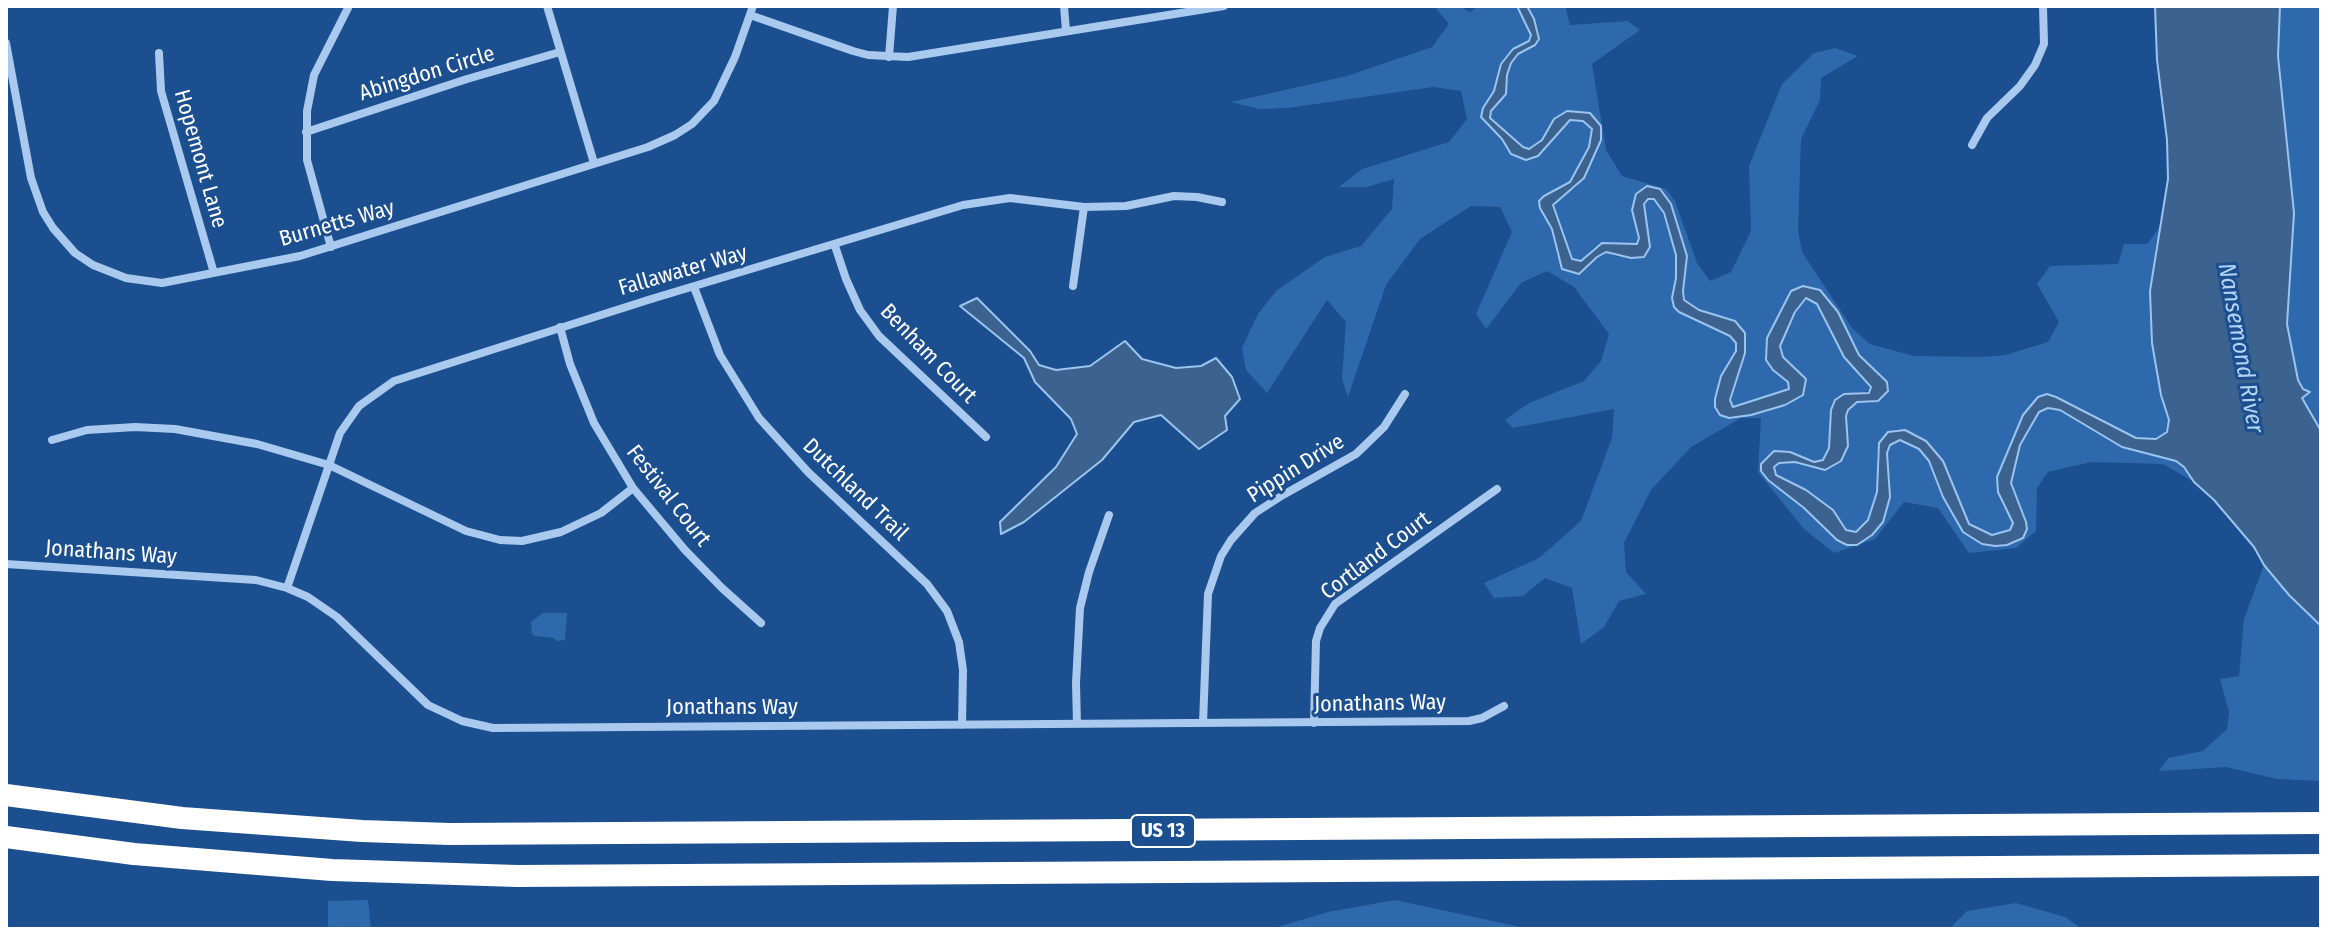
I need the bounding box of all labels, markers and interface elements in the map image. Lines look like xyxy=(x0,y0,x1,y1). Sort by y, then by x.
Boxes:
street label: Abingdon Circle xyxy=(356,41,498,107)
street label: Hopemont Lane xyxy=(168,87,232,231)
street label: Burnetts Way xyxy=(276,195,398,253)
street label: Fallawater Way xyxy=(616,240,750,302)
water label: Nansemond River xyxy=(2211,261,2269,435)
street label: Benham Court xyxy=(874,299,982,409)
street label: Pippin Drive xyxy=(1243,429,1349,509)
street label: Dutchland Trail xyxy=(797,433,913,547)
street label: Festival Court xyxy=(620,440,716,552)
street label: Cortland Court xyxy=(1316,506,1436,606)
street label: Jonathans Way xyxy=(44,535,178,571)
street label: Jonathans Way xyxy=(1314,690,1446,718)
street label: Jonathans Way xyxy=(666,695,798,721)
road number: US 13 xyxy=(1131,815,1195,847)

